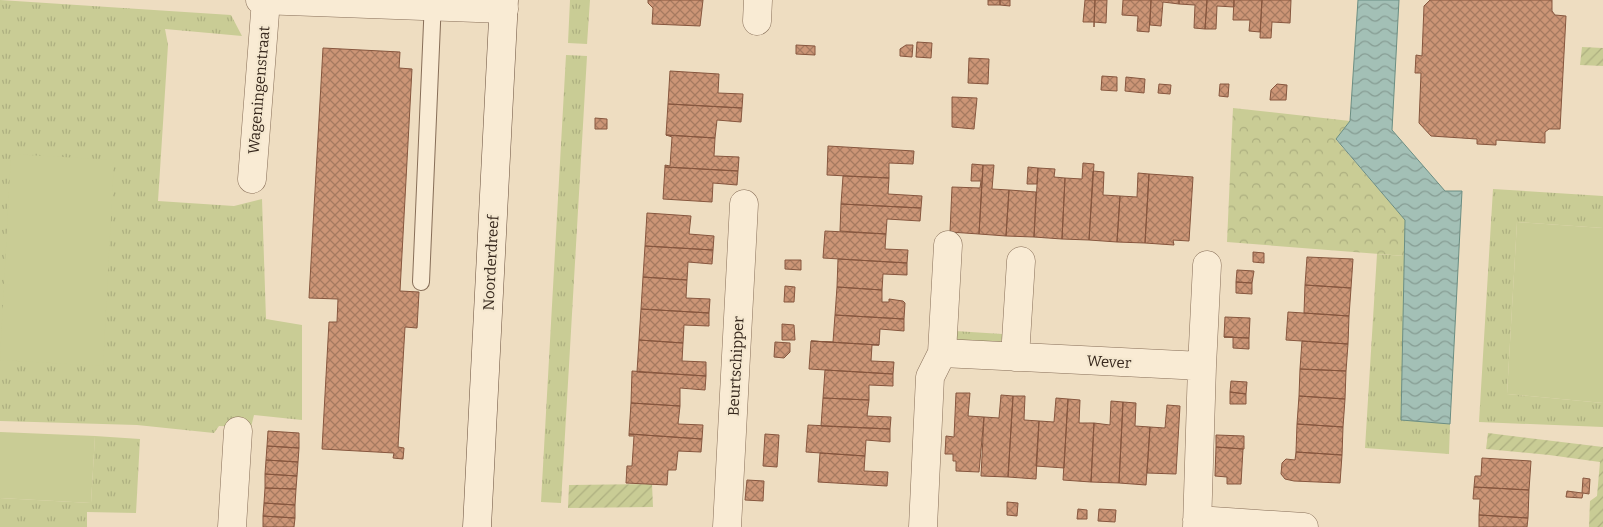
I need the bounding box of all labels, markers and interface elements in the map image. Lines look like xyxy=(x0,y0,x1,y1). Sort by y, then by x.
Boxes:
street label: Wageningenstraat xyxy=(244,25,274,155)
street label: Noorderdreef xyxy=(480,213,503,311)
street label: Beurtschipper xyxy=(724,315,748,416)
street label: Wever xyxy=(1086,352,1132,372)

